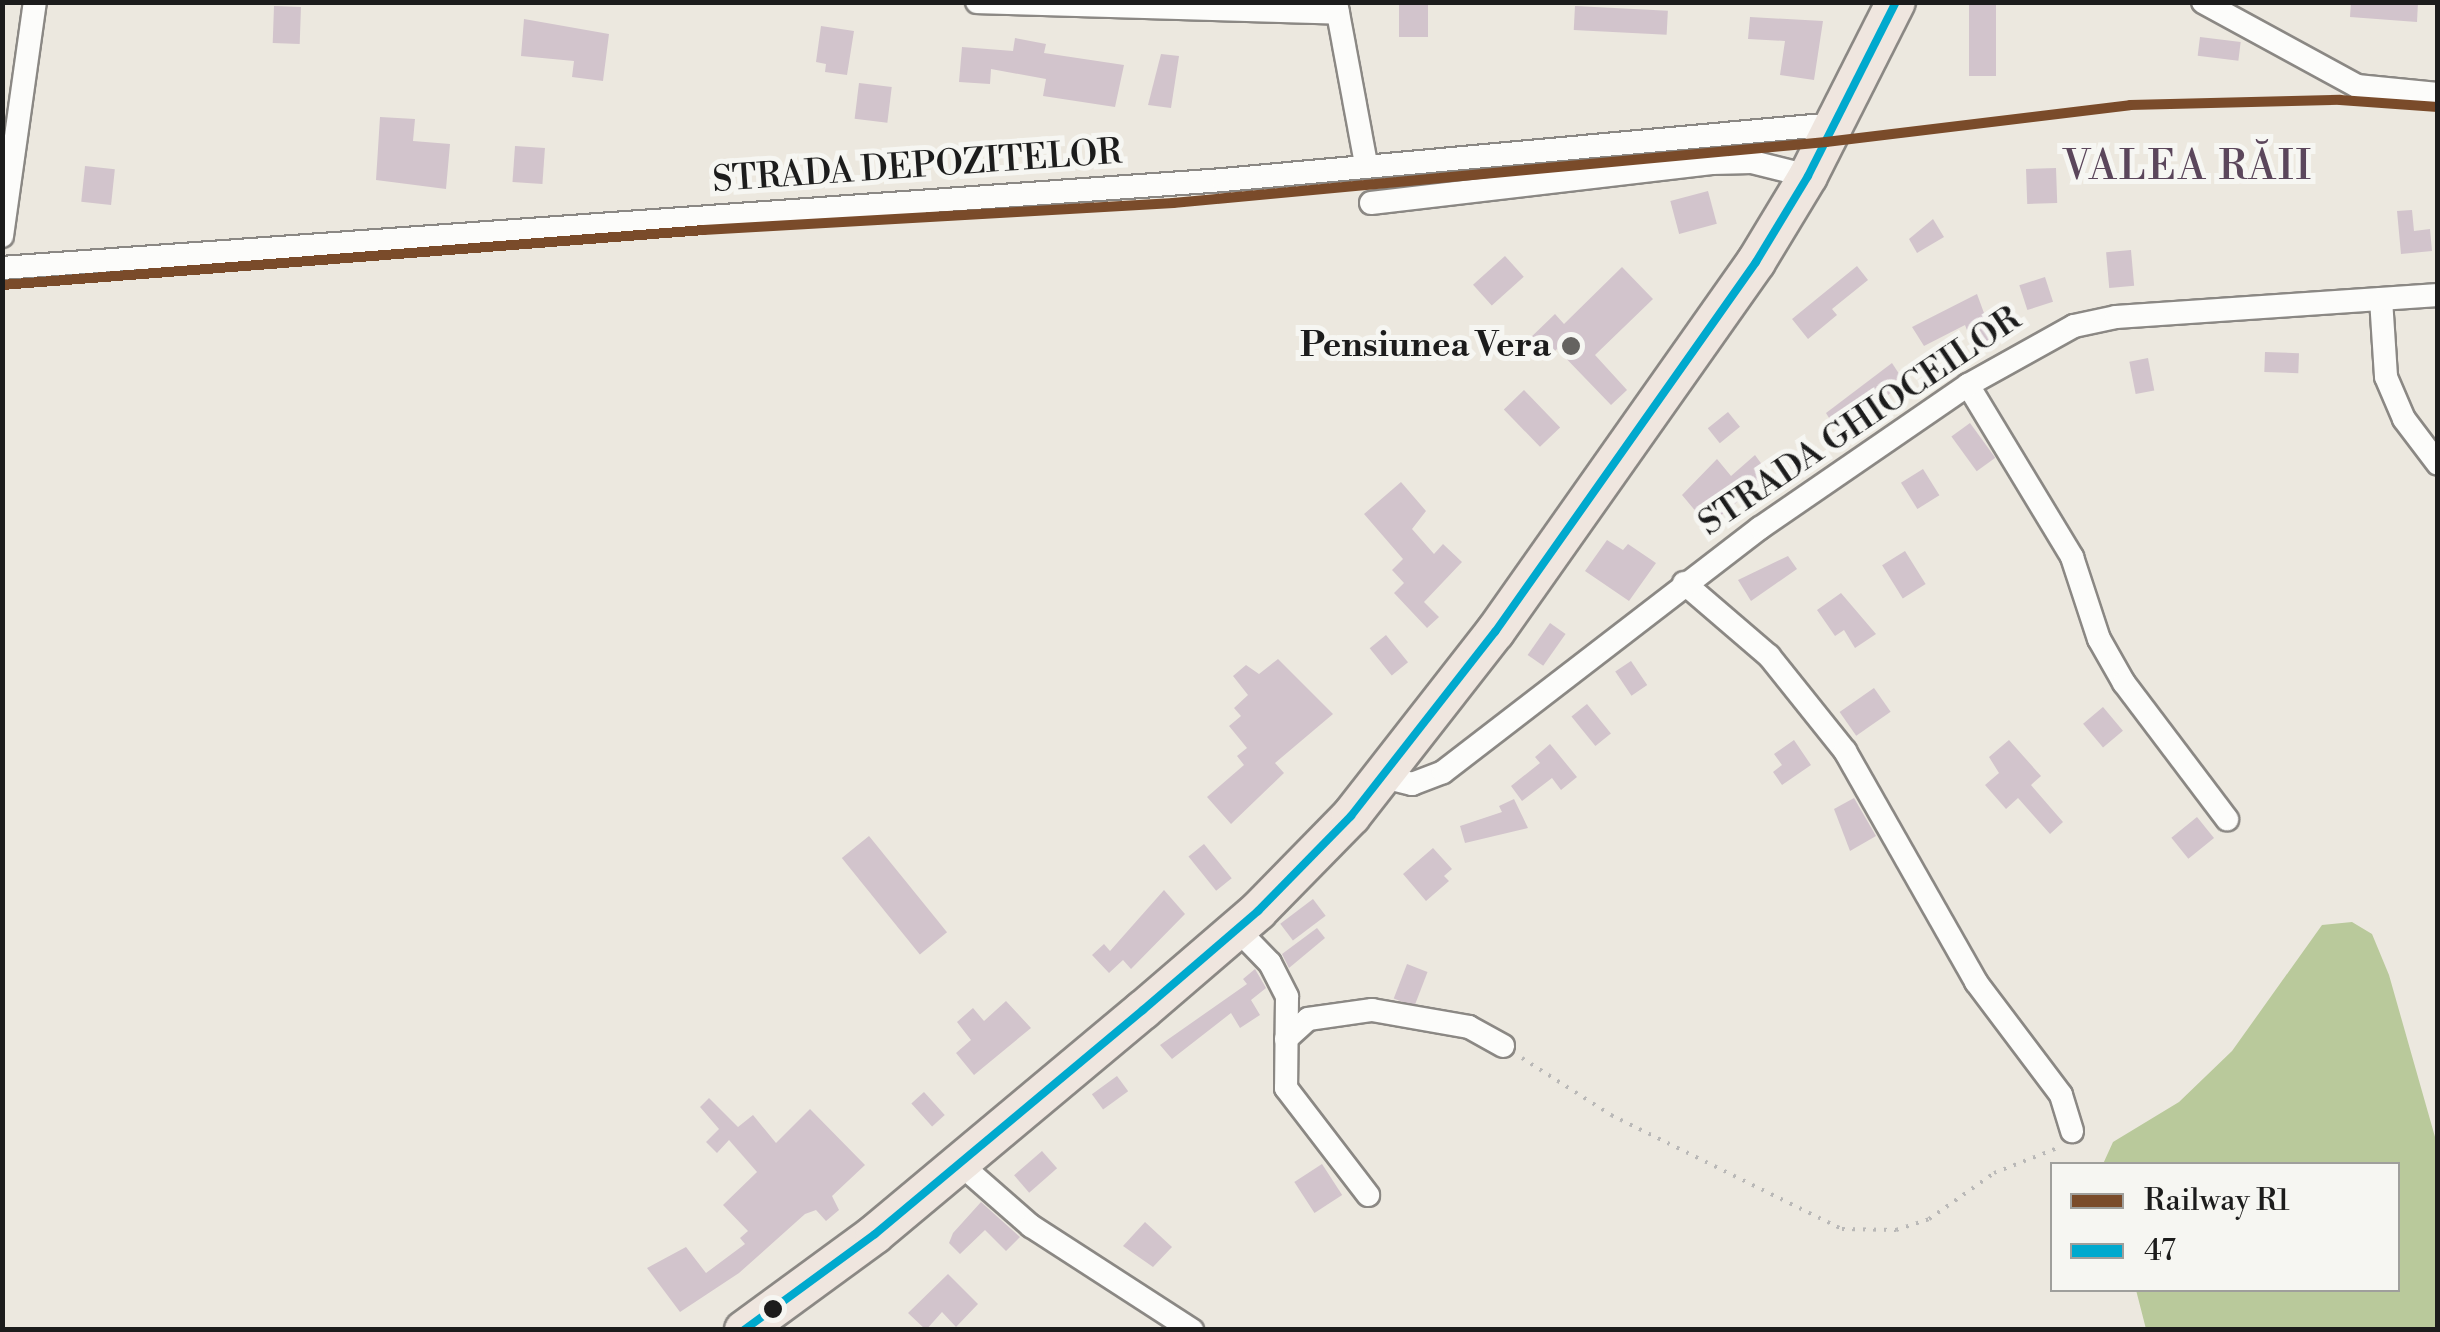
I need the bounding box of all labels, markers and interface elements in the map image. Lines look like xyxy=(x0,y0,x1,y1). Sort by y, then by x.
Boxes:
street label: STRADA DEPOZITELOR xyxy=(711,132,1123,202)
district label: VALEA RĂII xyxy=(2062,143,2314,191)
street label: STRADA GHIOCEILOR xyxy=(1691,299,2029,545)
place label: Pensiunea Vera xyxy=(1300,325,1551,367)
marker: Pensiunea Vera xyxy=(1560,335,1582,357)
legend xyxy=(2050,1162,2400,1292)
text: Railway R1 xyxy=(2144,1182,2290,1220)
text: 47 xyxy=(2144,1232,2176,1270)
unlabelled marker xyxy=(763,1299,783,1319)

